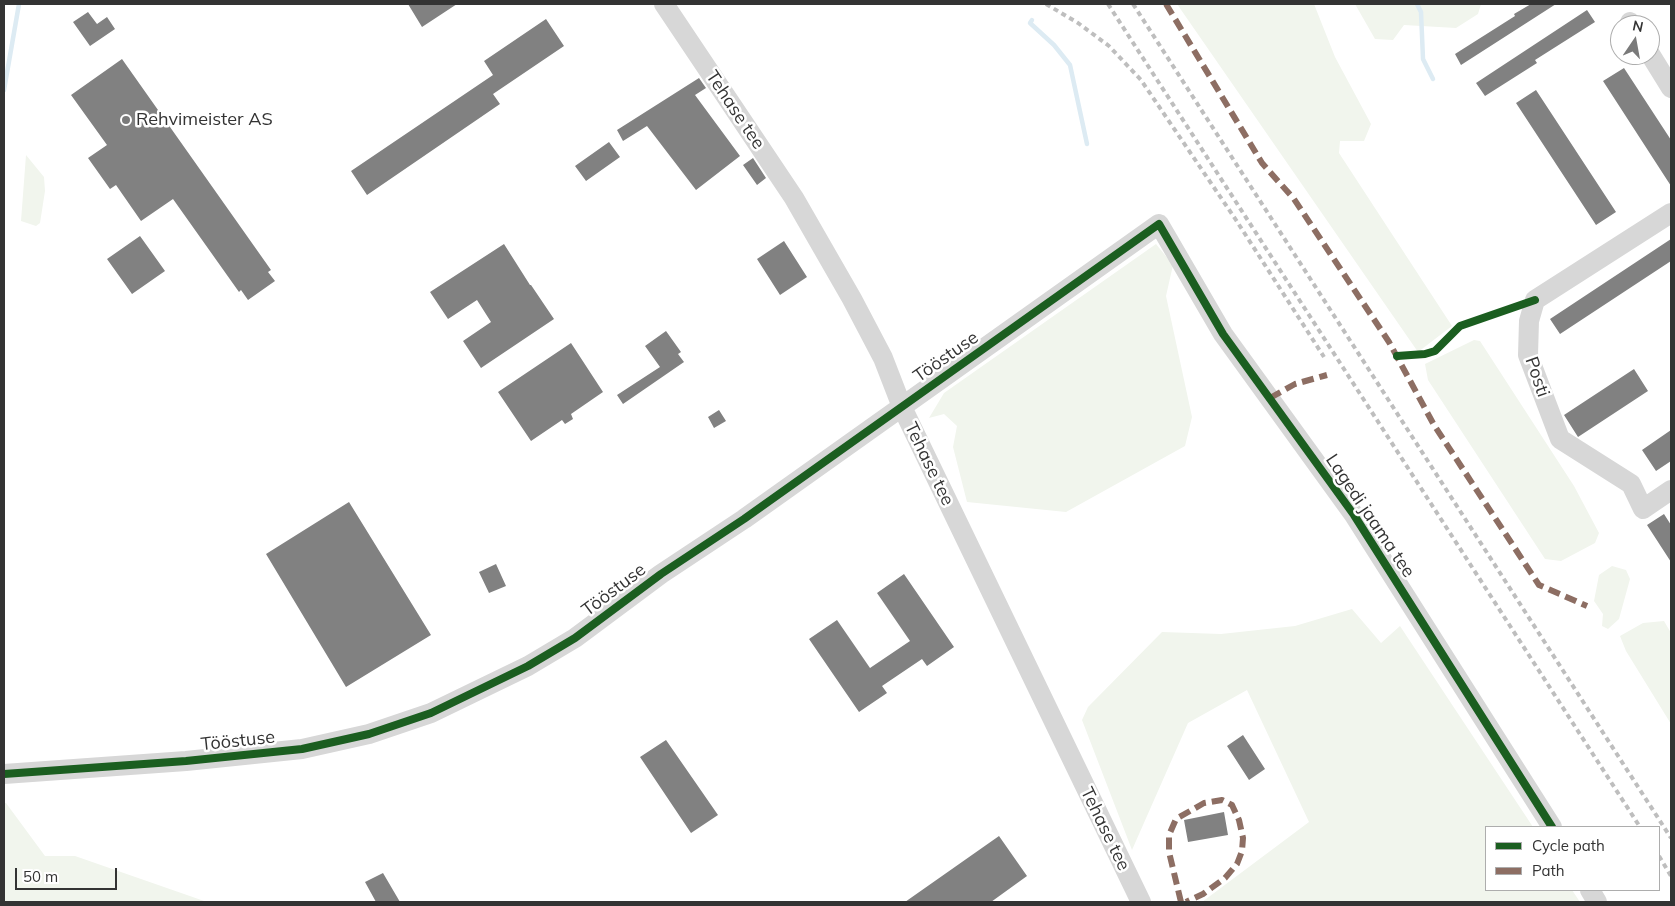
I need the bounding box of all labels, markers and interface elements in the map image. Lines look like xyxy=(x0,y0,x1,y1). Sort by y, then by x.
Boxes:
north arrow xyxy=(1610,15,1660,65)
text: N xyxy=(1631,16,1645,36)
street label: Tehase tee xyxy=(701,67,769,153)
place label: Rehvimeister AS xyxy=(136,109,273,131)
marker: Rehvimeister AS xyxy=(120,114,132,126)
street label: Tööstuse xyxy=(909,327,983,387)
street label: Posti xyxy=(1520,354,1554,400)
street label: Tehase tee xyxy=(900,419,958,509)
street label: Lagedi jaama tee xyxy=(1321,450,1419,582)
street label: Tööstuse xyxy=(578,559,650,621)
street label: Tööstuse xyxy=(200,726,276,756)
street label: Tehase tee xyxy=(1076,784,1134,874)
legend xyxy=(1485,826,1660,891)
text: Cycle path xyxy=(1532,836,1605,855)
scale bar xyxy=(18,858,120,890)
text: Path xyxy=(1532,861,1564,880)
text: 50 m xyxy=(23,867,58,886)

